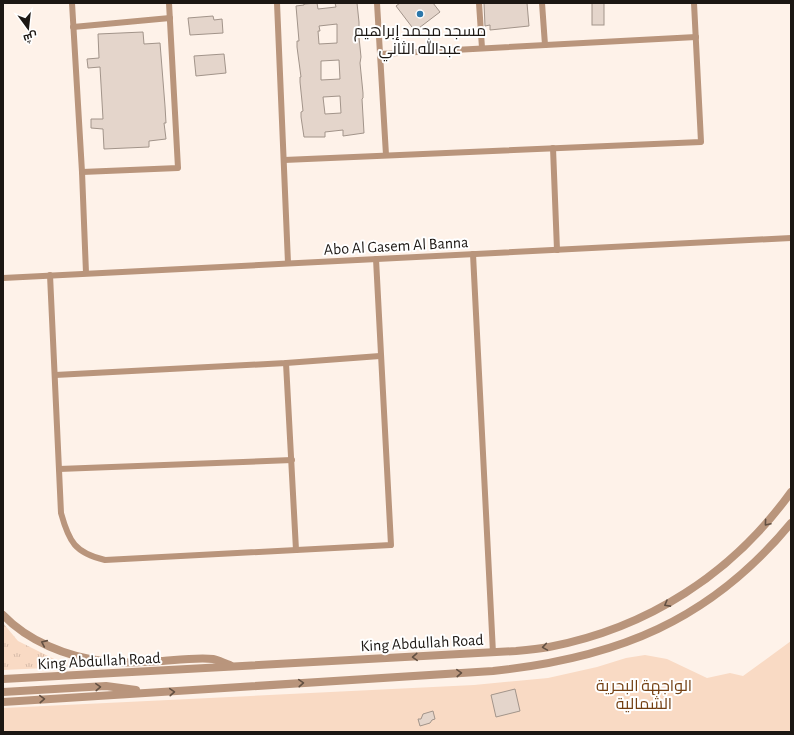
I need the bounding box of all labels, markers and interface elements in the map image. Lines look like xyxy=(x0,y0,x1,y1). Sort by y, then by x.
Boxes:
north arrow xyxy=(8,8,48,48)
marker: مسجد محمد إبراهيم عبدالله الثاني xyxy=(415,9,425,19)
place label: مسجد محمد إبراهيم عبدالله الثاني xyxy=(354,23,486,62)
text: ش xyxy=(22,29,39,44)
street label: Abo Al Gasem Al Banna xyxy=(323,234,469,258)
one-way arrow xyxy=(764,518,771,526)
one-way arrow xyxy=(663,600,671,607)
street label: King Abdullah Road xyxy=(360,632,484,654)
one-way arrow xyxy=(40,640,48,648)
one-way arrow xyxy=(542,642,548,651)
street label: King Abdullah Road xyxy=(37,650,161,672)
one-way arrow xyxy=(412,652,418,661)
one-way arrow xyxy=(456,669,462,677)
park label: الواجهة البحرية الشمالية xyxy=(596,678,692,713)
one-way arrow xyxy=(298,679,304,688)
one-way arrow xyxy=(95,682,101,691)
one-way arrow xyxy=(169,687,175,696)
one-way arrow xyxy=(39,695,45,704)

